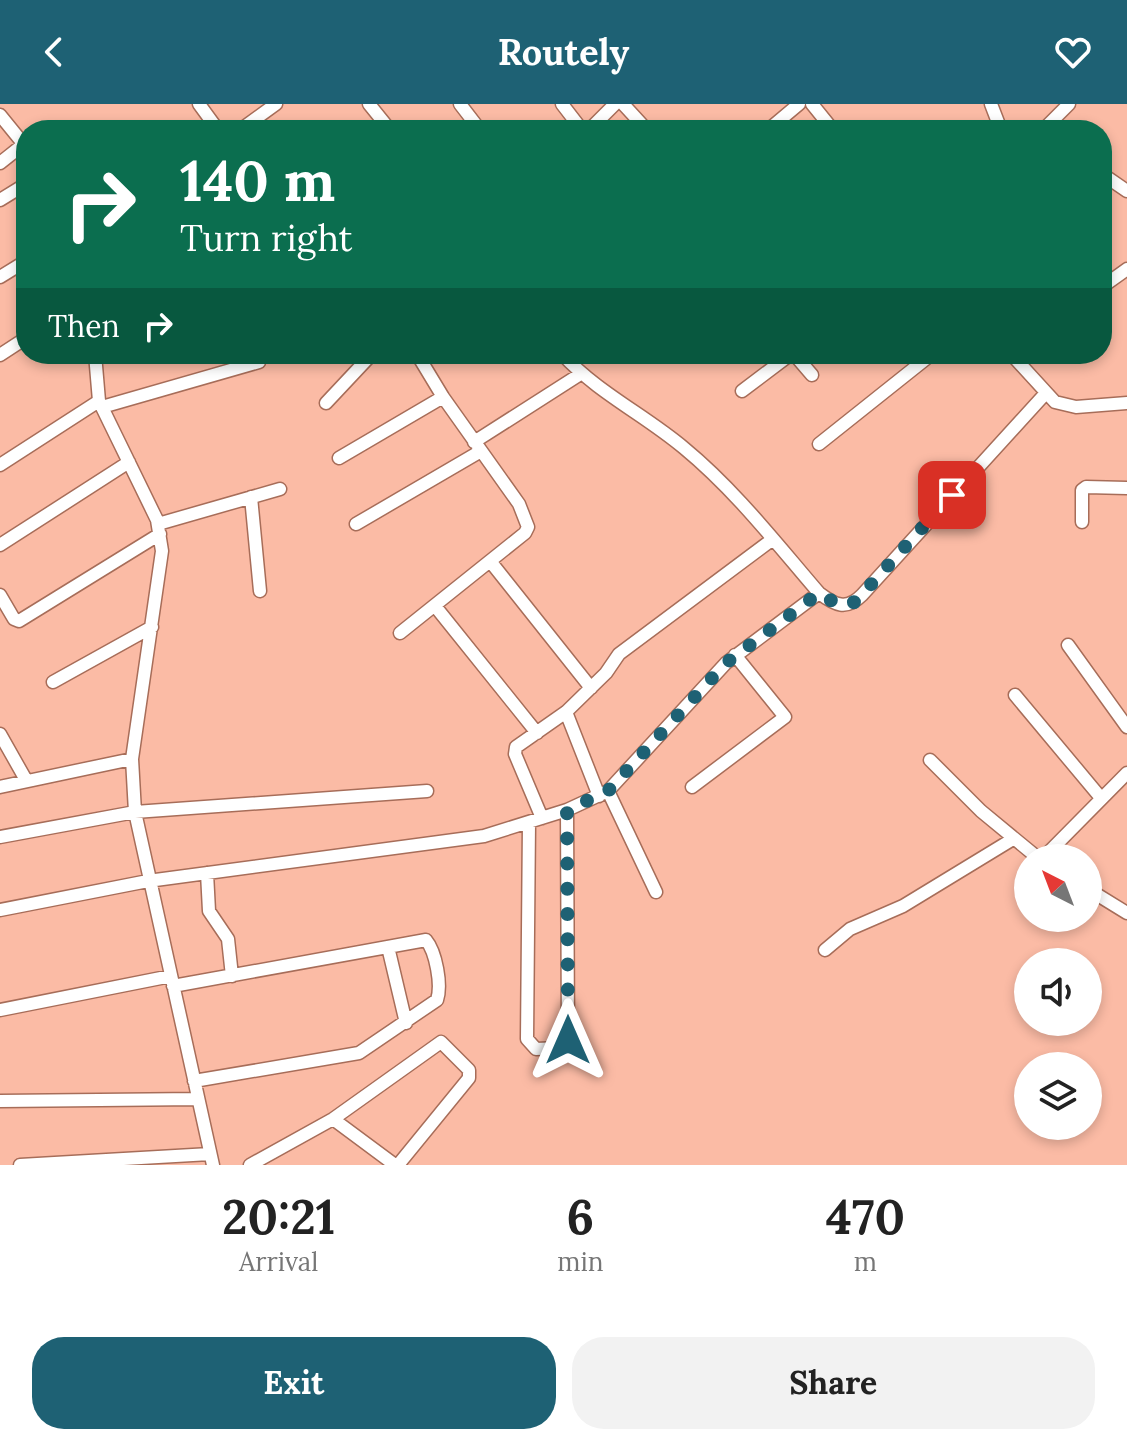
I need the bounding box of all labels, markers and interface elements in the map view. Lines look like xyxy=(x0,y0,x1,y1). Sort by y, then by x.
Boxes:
text: Routely xyxy=(498,29,629,75)
icon: back xyxy=(32,30,76,74)
icon: heart xyxy=(1051,30,1095,74)
text: 140 m xyxy=(180,145,335,216)
icon: right xyxy=(48,152,152,256)
text: Turn right xyxy=(180,215,353,261)
icon: right xyxy=(136,304,180,348)
text: Then xyxy=(48,307,120,345)
pin xyxy=(918,461,986,529)
icon: arrive xyxy=(930,473,974,517)
north arrow xyxy=(1014,844,1102,932)
map controls xyxy=(1014,844,1102,1140)
button: sound xyxy=(1014,948,1102,1036)
position arrow xyxy=(526,998,610,1082)
button: layers xyxy=(1014,1052,1102,1140)
text: 20:21 xyxy=(222,1186,335,1247)
text: 6 xyxy=(567,1186,594,1247)
text: 470 xyxy=(826,1186,905,1247)
text: Arrival xyxy=(239,1245,318,1278)
text: min xyxy=(557,1245,604,1278)
text: m xyxy=(854,1245,877,1278)
button: Exit xyxy=(32,1337,556,1429)
button: Share xyxy=(572,1337,1095,1429)

